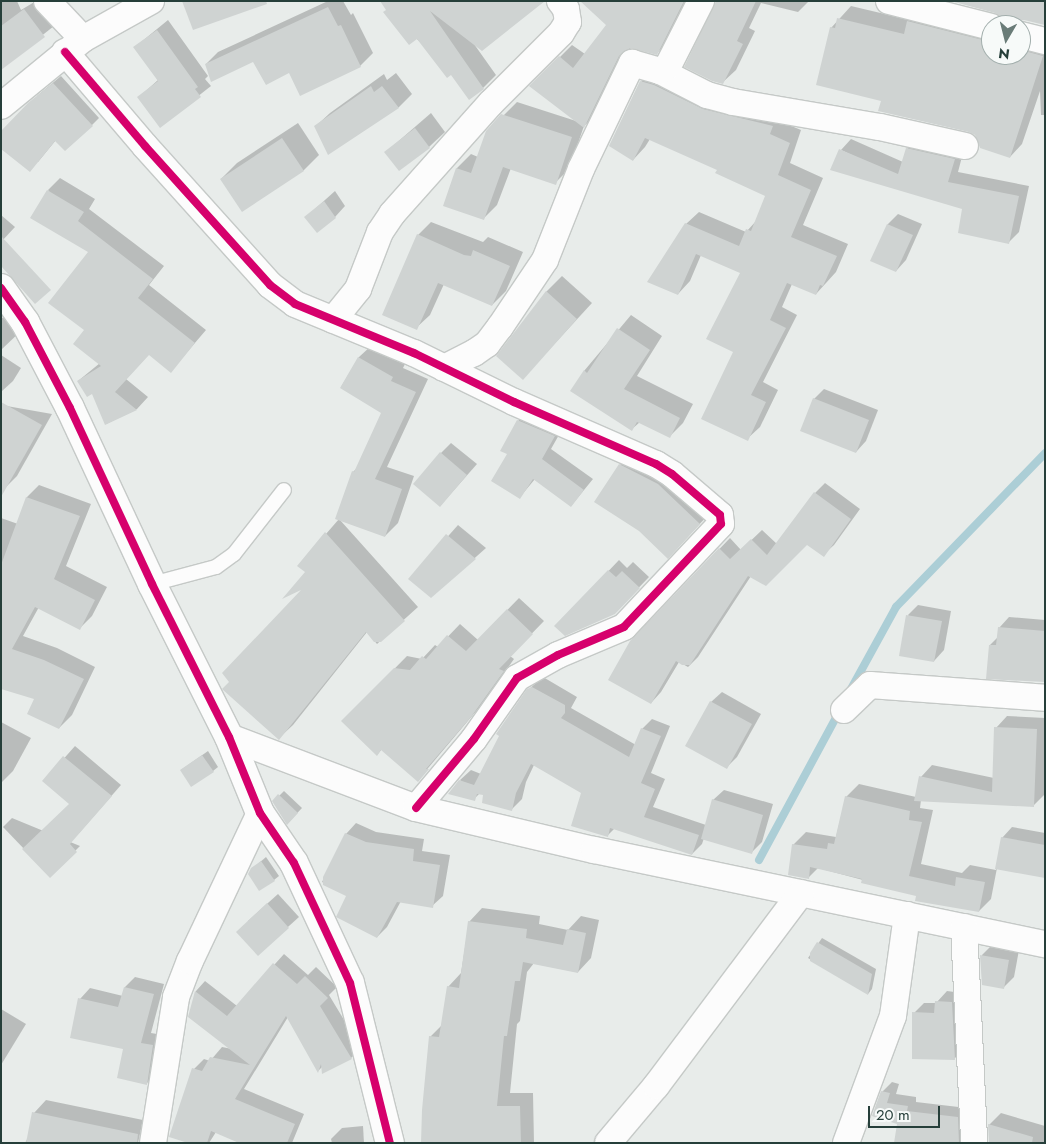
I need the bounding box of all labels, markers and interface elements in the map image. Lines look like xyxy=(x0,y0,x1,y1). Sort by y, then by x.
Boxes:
north arrow xyxy=(981,15,1031,65)
text: N xyxy=(997,43,1011,65)
scale bar xyxy=(871,1096,944,1128)
text: 20 m xyxy=(876,1104,910,1126)

